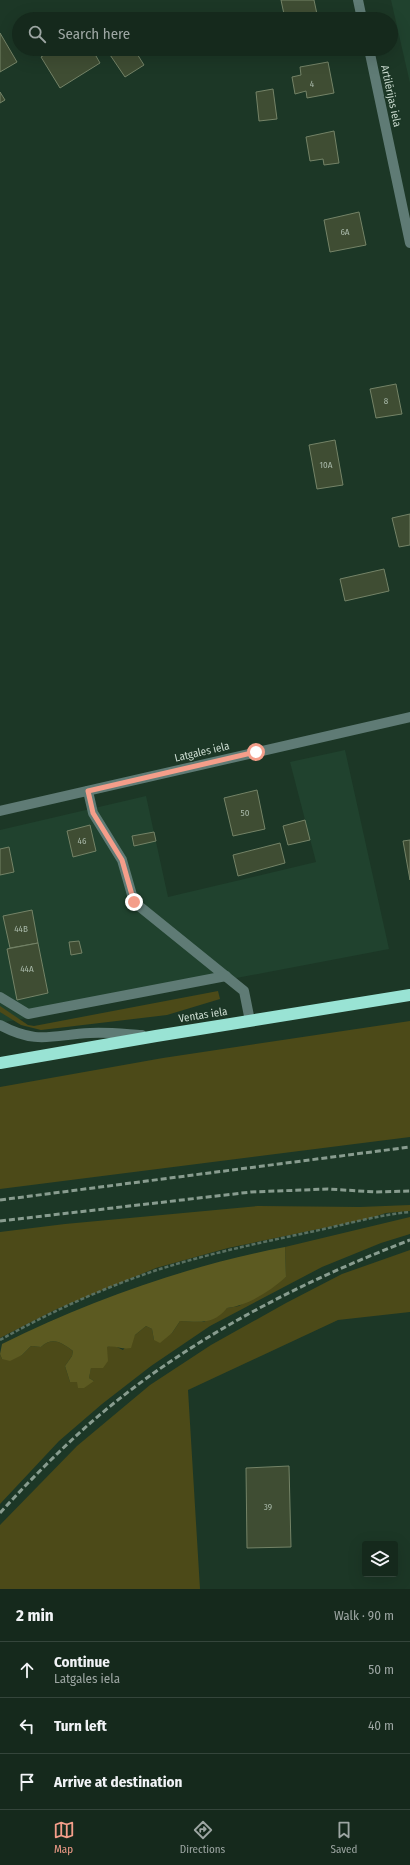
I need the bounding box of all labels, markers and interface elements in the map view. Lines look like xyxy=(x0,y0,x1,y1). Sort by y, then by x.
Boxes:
search box xyxy=(12,12,398,56)
icon: search xyxy=(26,23,48,45)
text: Search here xyxy=(58,25,130,43)
street label: Artilērijas iela xyxy=(378,64,404,128)
house number: 4 xyxy=(310,79,315,89)
house number: 6A xyxy=(340,227,350,237)
house number: 8 xyxy=(384,396,389,406)
house number: 10A xyxy=(320,460,333,470)
street label: Latgales iela xyxy=(173,739,231,765)
route start xyxy=(247,743,265,761)
house number: 50 xyxy=(241,808,250,818)
house number: 46 xyxy=(78,836,87,846)
route end xyxy=(125,893,143,911)
house number: 44B xyxy=(14,924,28,934)
house number: 44A xyxy=(20,964,34,974)
street label: Ventas iela xyxy=(178,1005,228,1025)
house number: 39 xyxy=(264,1502,272,1512)
map controls xyxy=(362,1541,398,1577)
button: layers xyxy=(362,1541,398,1577)
text: 2 min xyxy=(16,1605,54,1626)
text: Walk · 90 m xyxy=(334,1608,394,1623)
text: Continue xyxy=(54,1653,110,1671)
icon: ahead xyxy=(16,1659,38,1681)
text: 50 m xyxy=(368,1662,394,1677)
text: Latgales iela xyxy=(54,1671,120,1686)
icon: left xyxy=(16,1715,38,1737)
text: Turn left xyxy=(54,1717,107,1735)
text: 40 m xyxy=(368,1718,394,1733)
icon: arrive xyxy=(16,1771,38,1793)
text: Arrive at destination xyxy=(54,1773,182,1791)
tab: Map xyxy=(53,1819,75,1856)
tab: Directions xyxy=(180,1819,225,1856)
tab: Saved xyxy=(331,1819,357,1856)

